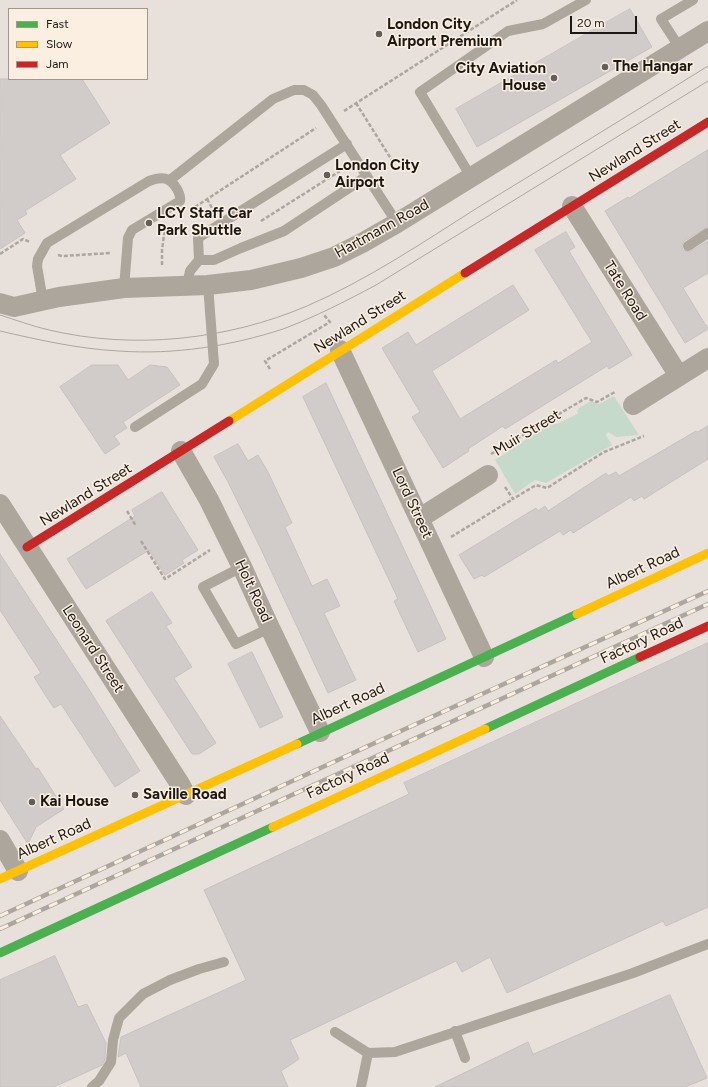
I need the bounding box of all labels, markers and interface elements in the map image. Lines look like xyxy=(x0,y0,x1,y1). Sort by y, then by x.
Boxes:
legend xyxy=(8,8,148,80)
scale bar xyxy=(572,8,639,34)
place label: London City Airport Premium xyxy=(387,16,502,51)
text: 20 m xyxy=(577,16,605,30)
text: Fast xyxy=(46,17,69,31)
marker: London City Airport Premium xyxy=(374,29,384,39)
text: Slow xyxy=(46,37,72,51)
text: Jam xyxy=(46,57,69,71)
place label: The Hangar xyxy=(613,58,693,76)
place label: City Aviation House xyxy=(455,60,546,95)
marker: The Hangar xyxy=(600,62,610,72)
marker: City Aviation House xyxy=(549,73,559,83)
street label: Newland Street xyxy=(586,116,684,186)
place label: London City Airport xyxy=(335,157,419,192)
marker: London City Airport xyxy=(322,170,332,180)
street label: Hartmann Road xyxy=(332,196,432,262)
place label: LCY Staff Car Park Shuttle xyxy=(157,205,252,240)
marker: LCY Staff Car Park Shuttle xyxy=(144,218,154,228)
street label: Tate Road xyxy=(600,258,650,324)
street label: Newland Street xyxy=(311,287,409,357)
street label: Muir Street xyxy=(490,406,564,460)
street label: Newland Street xyxy=(37,460,135,530)
street label: Lord Street xyxy=(388,465,436,541)
street label: Albert Road xyxy=(603,543,683,593)
street label: Holt Road xyxy=(231,557,275,625)
street label: Leonard Street xyxy=(58,602,128,696)
street label: Factory Road xyxy=(598,614,686,668)
street label: Albert Road xyxy=(308,679,388,729)
street label: Factory Road xyxy=(304,749,392,803)
place label: Saville Road xyxy=(143,786,227,804)
marker: Saville Road xyxy=(130,790,140,800)
place label: Kai House xyxy=(40,793,109,811)
marker: Kai House xyxy=(27,797,37,807)
street label: Albert Road xyxy=(14,815,94,863)

